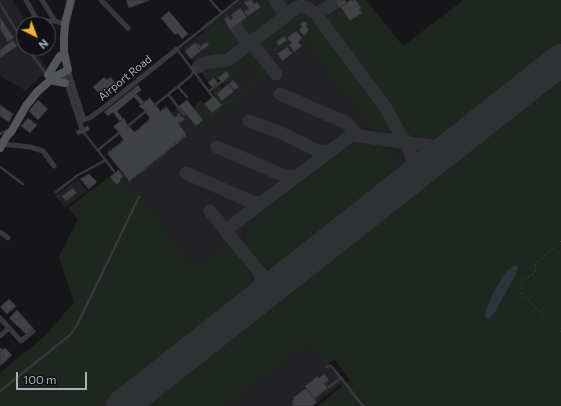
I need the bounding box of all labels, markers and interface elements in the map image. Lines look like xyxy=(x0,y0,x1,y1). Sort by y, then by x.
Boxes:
north arrow xyxy=(16,16,56,56)
text: N xyxy=(36,37,51,52)
street label: Airport Road xyxy=(96,53,154,103)
scale bar xyxy=(18,364,89,390)
text: 100 m xyxy=(23,372,57,386)

